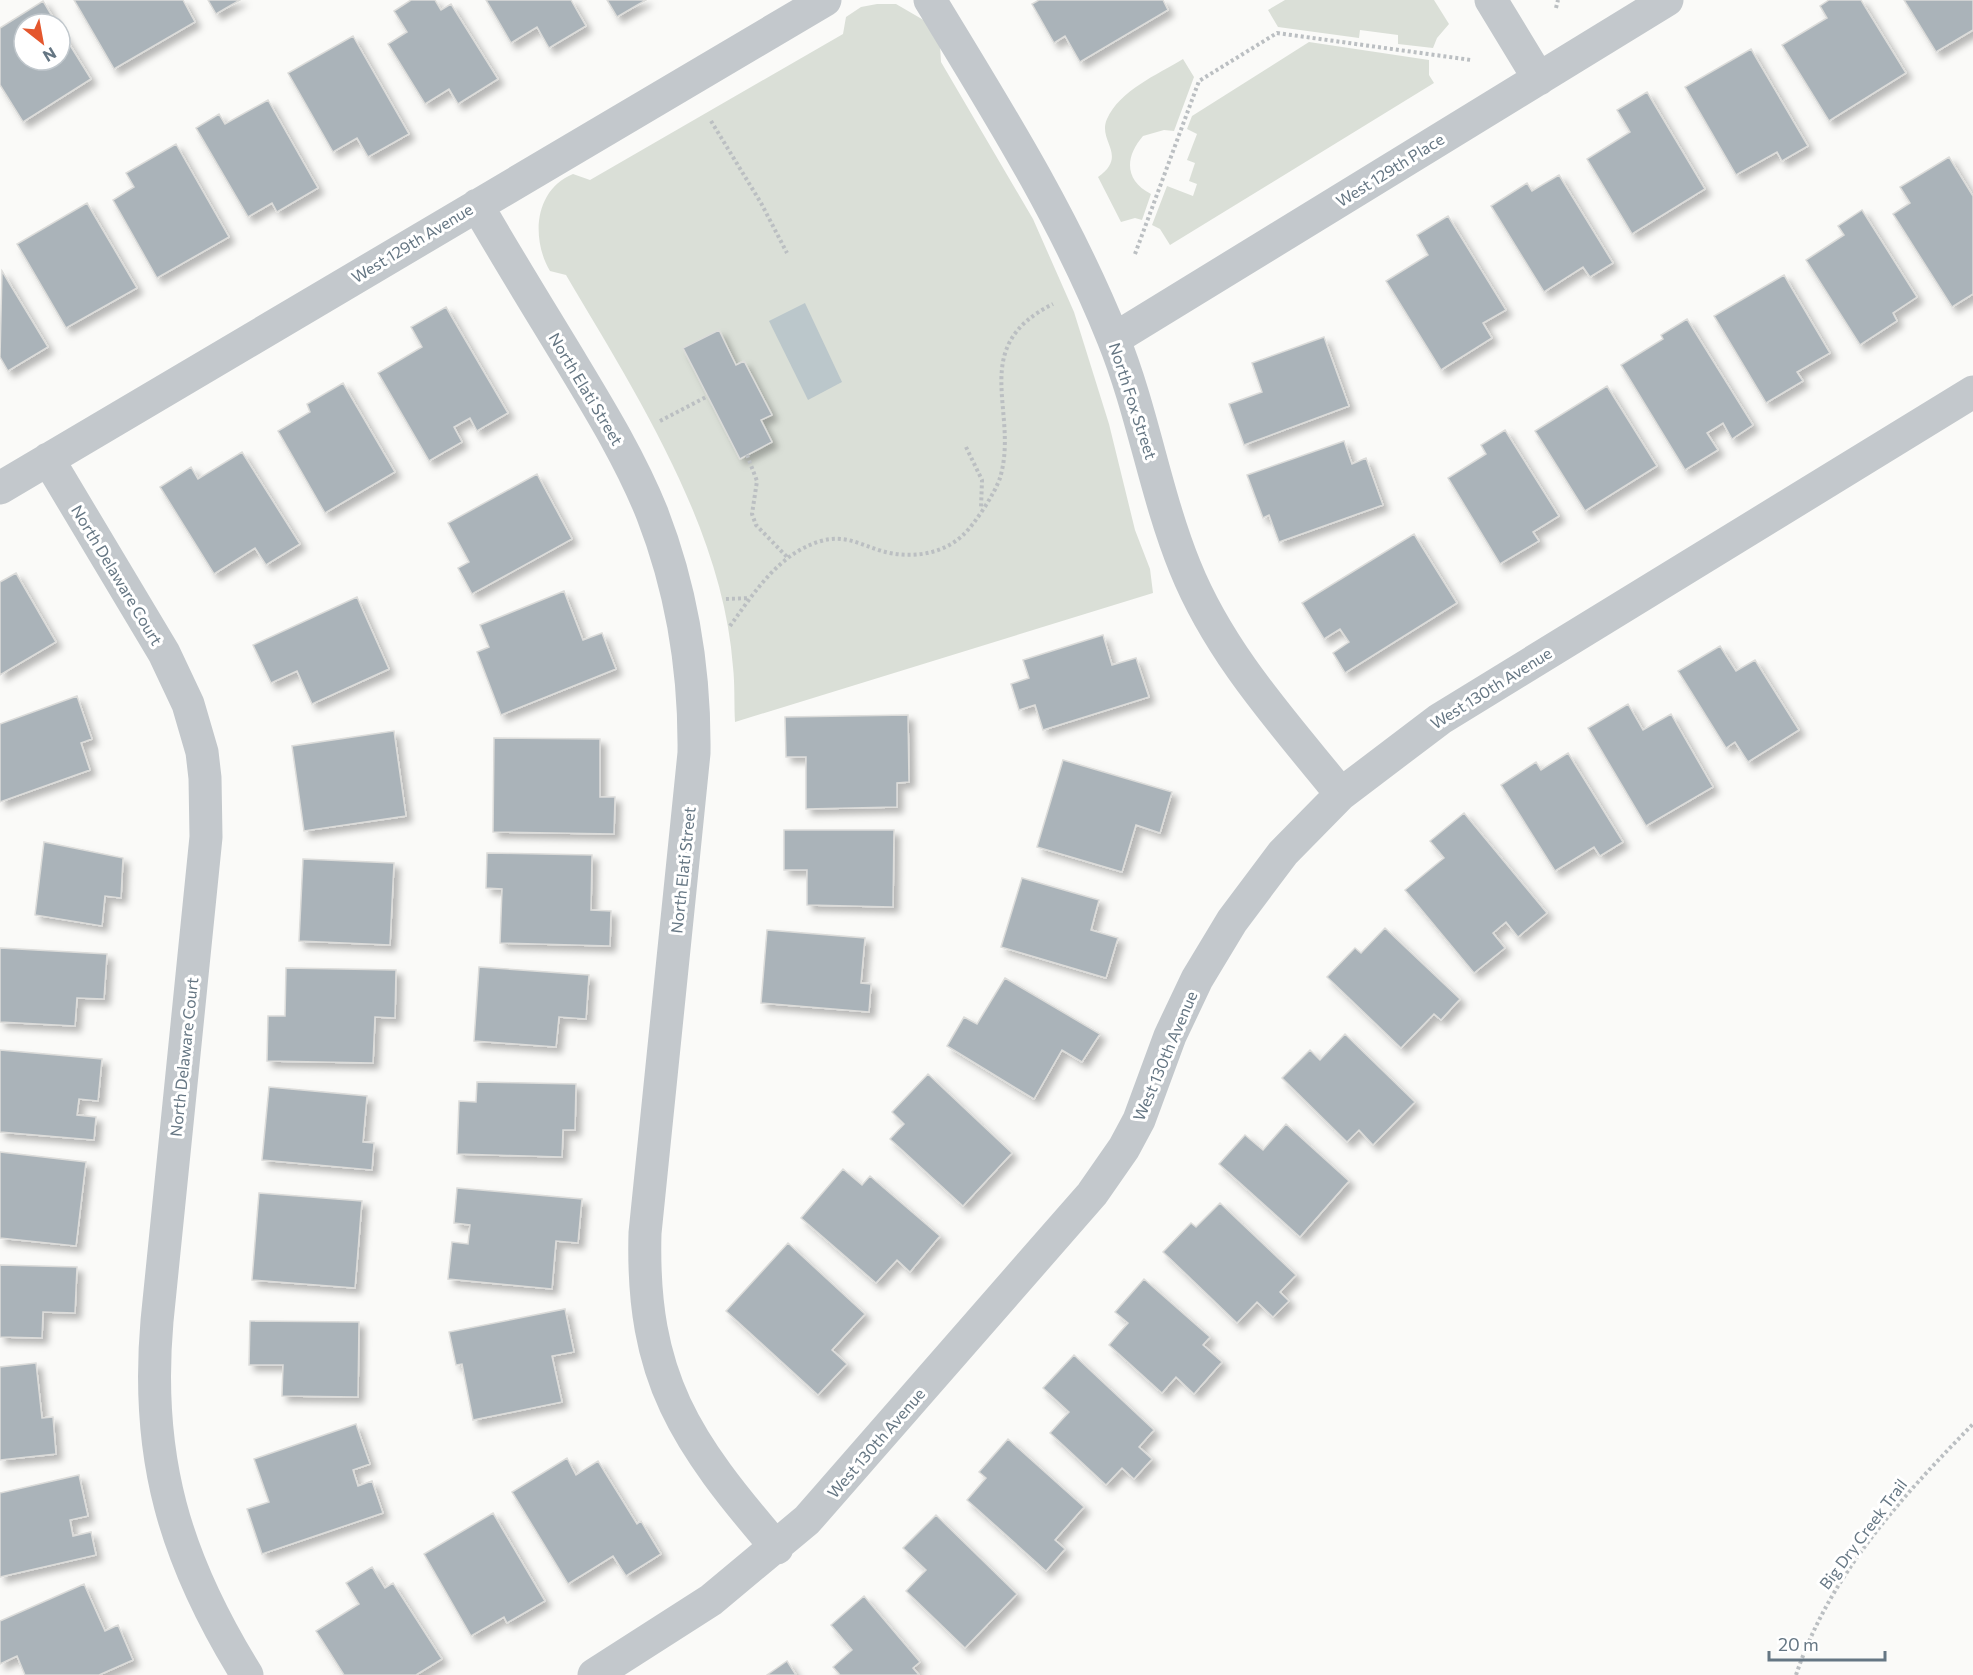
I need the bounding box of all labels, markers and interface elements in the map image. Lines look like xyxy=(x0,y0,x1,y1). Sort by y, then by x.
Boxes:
north arrow xyxy=(12,12,72,72)
text: N xyxy=(40,44,60,67)
street label: West 129th Place xyxy=(1332,129,1447,210)
street label: West 129th Avenue xyxy=(348,199,476,286)
street label: North Elati Street xyxy=(545,329,628,449)
street label: North Fox Street xyxy=(1106,340,1161,462)
street label: North Delaware Court xyxy=(68,501,167,649)
street label: West 130th Avenue xyxy=(1427,643,1555,732)
street label: North Elati Street xyxy=(666,805,699,934)
street label: North Delaware Court xyxy=(166,976,201,1138)
street label: West 130th Avenue xyxy=(1129,988,1200,1124)
street label: West 130th Avenue xyxy=(823,1384,928,1501)
street label: Big Dry Creek Trail xyxy=(1815,1475,1910,1593)
scale bar xyxy=(1769,1624,1884,1662)
text: 20 m xyxy=(1778,1633,1819,1655)

